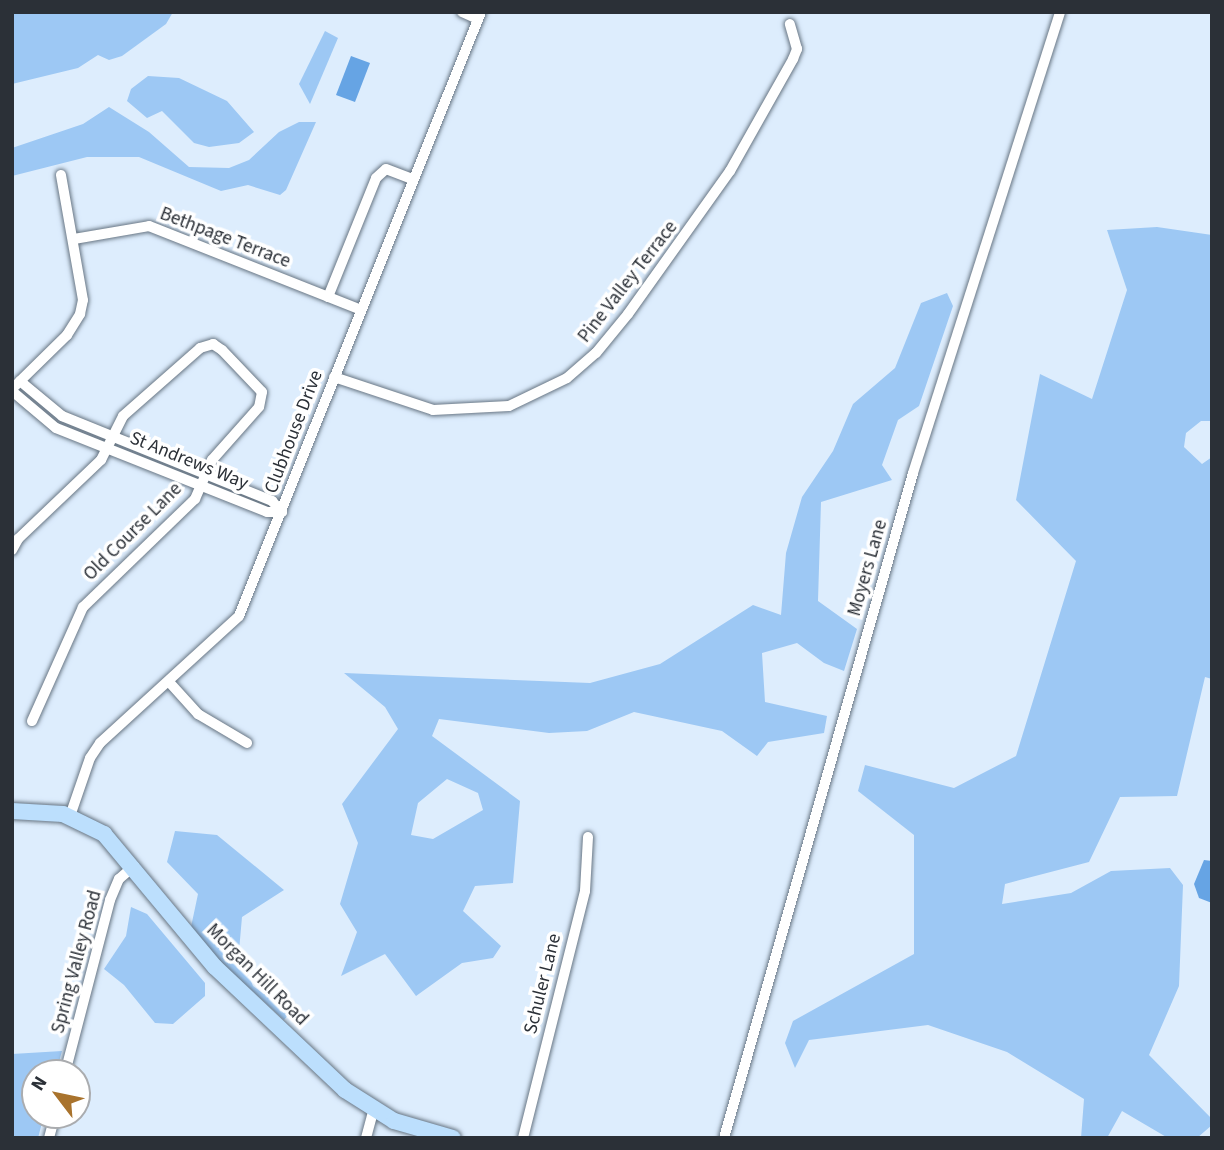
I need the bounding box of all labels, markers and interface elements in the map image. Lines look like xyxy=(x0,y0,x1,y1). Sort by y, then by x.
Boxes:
street label: Bethpage Terrace xyxy=(157,203,293,273)
street label: Pine Valley Terrace xyxy=(573,217,683,347)
street label: Clubhouse Drive xyxy=(260,367,328,497)
street label: St Andrews Way xyxy=(127,427,251,495)
street label: Old Course Lane xyxy=(79,478,187,586)
street label: Moyers Lane xyxy=(843,517,893,619)
street label: Spring Valley Road xyxy=(47,888,107,1036)
street label: Morgan Hill Road xyxy=(201,919,313,1031)
street label: Schuler Lane xyxy=(520,931,566,1037)
north arrow xyxy=(21,1059,91,1129)
text: N xyxy=(25,1071,54,1096)

